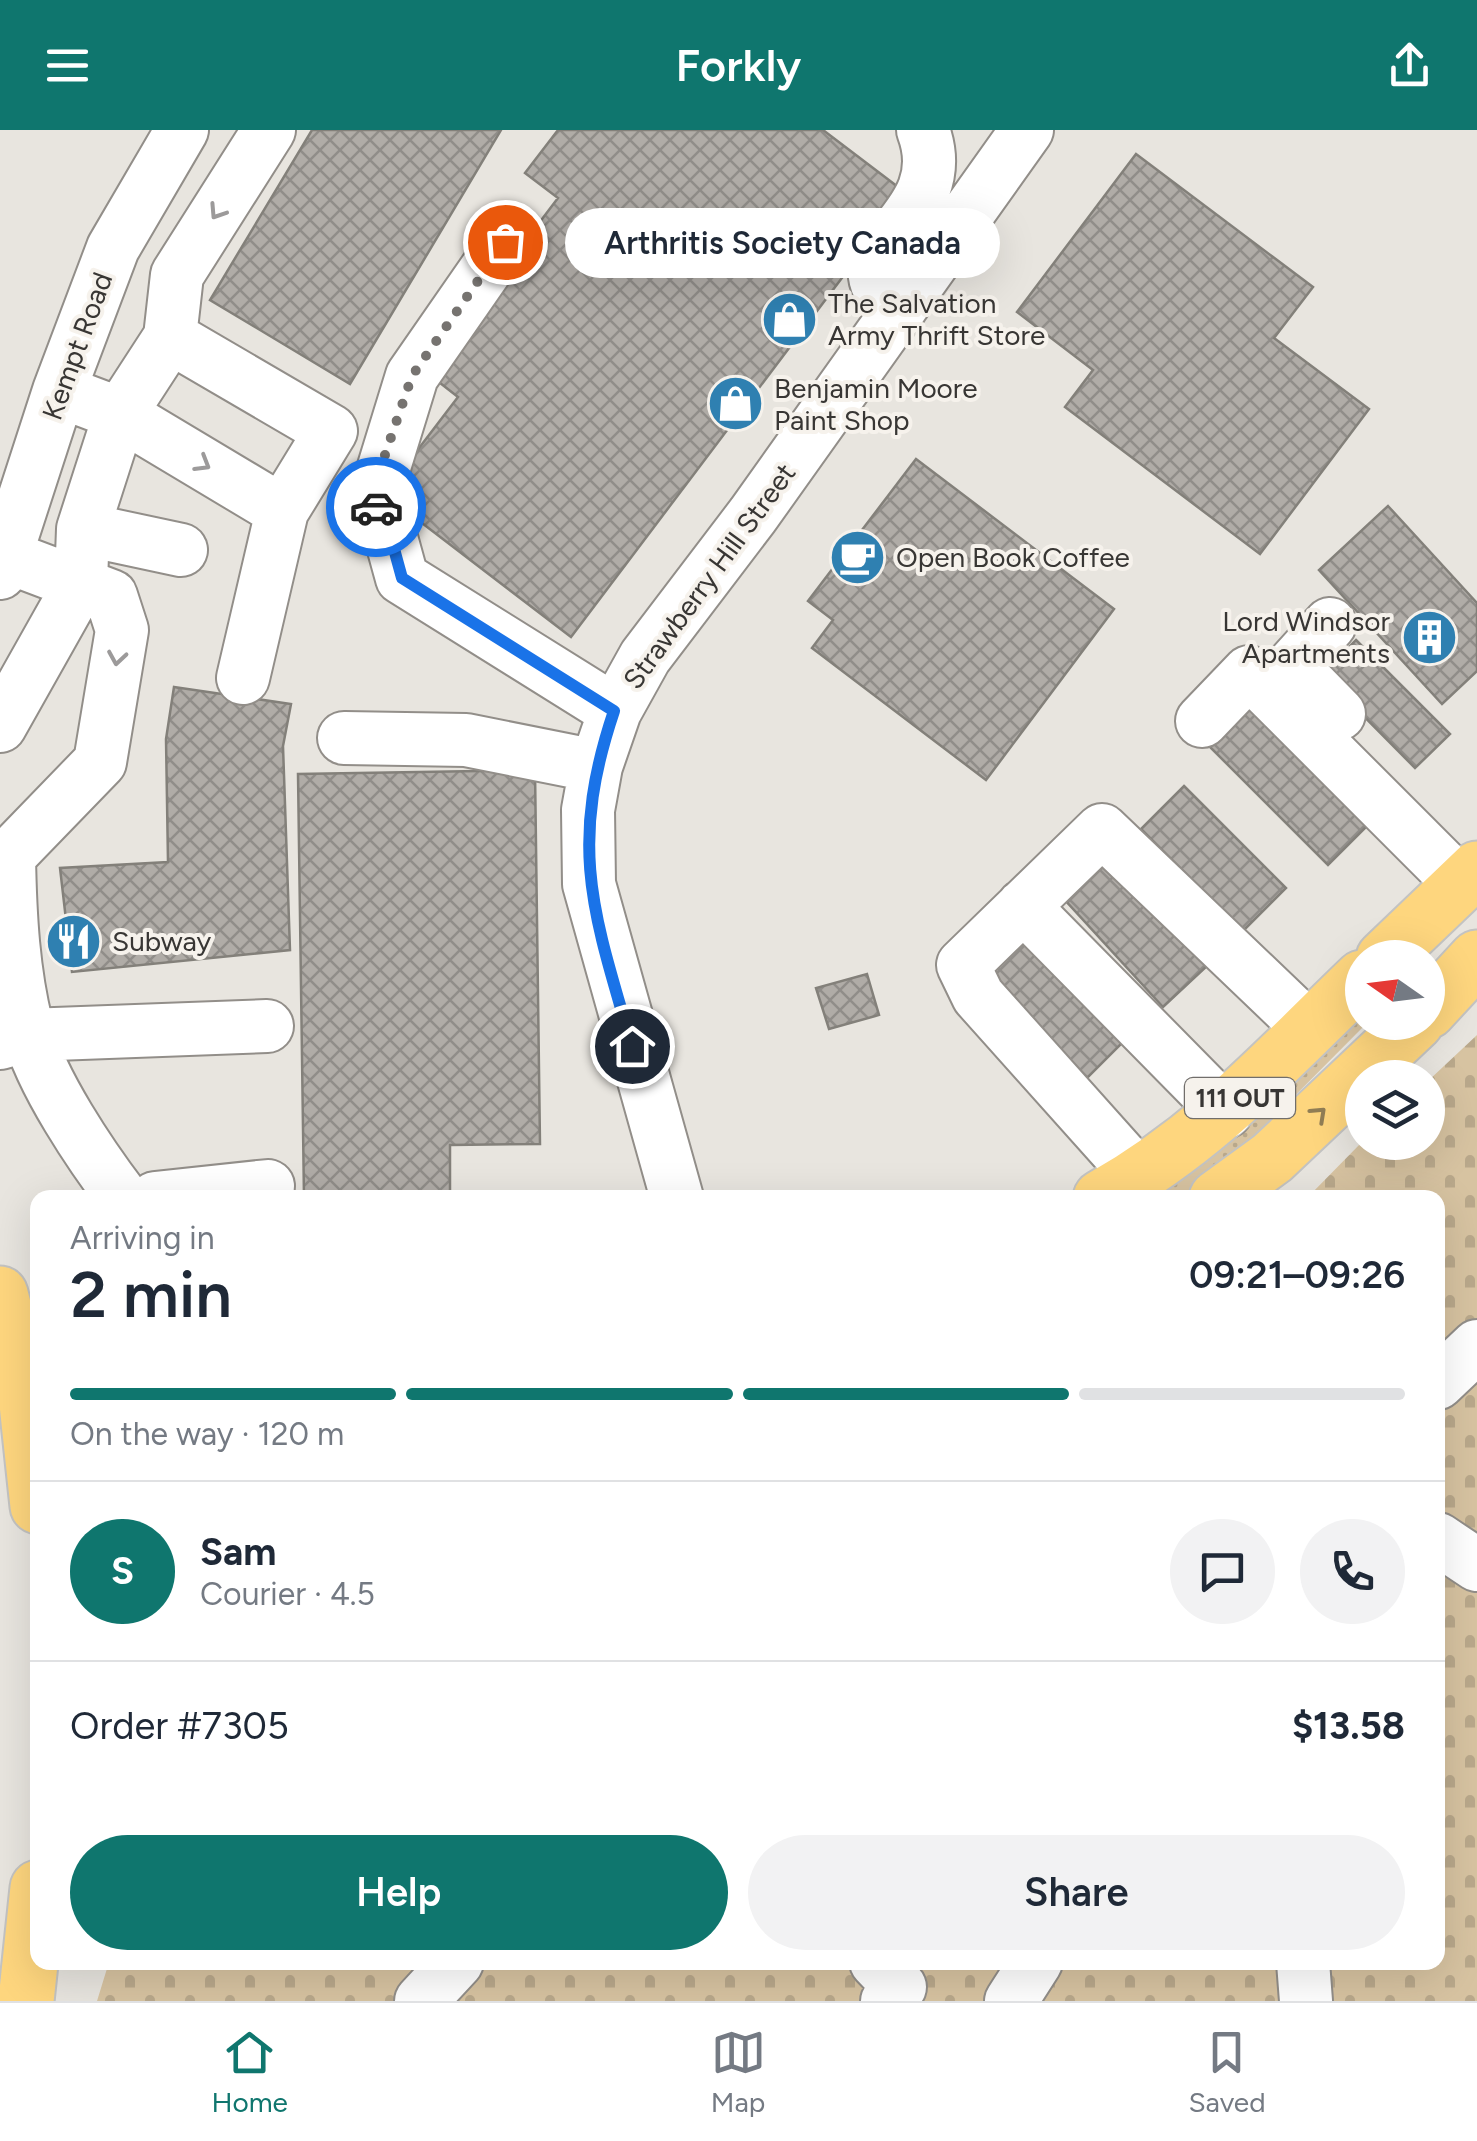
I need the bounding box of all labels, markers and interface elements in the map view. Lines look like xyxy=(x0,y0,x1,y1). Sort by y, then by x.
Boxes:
icon: menu xyxy=(40,38,95,93)
text: Forkly xyxy=(676,38,801,92)
icon: share xyxy=(1382,38,1437,93)
pin xyxy=(463,200,548,285)
one-way arrow xyxy=(210,201,229,219)
callout: Arthritis Society Canada xyxy=(565,207,1000,277)
icon: bag xyxy=(478,215,533,270)
text: Arthritis Society Canada xyxy=(604,224,961,262)
street label: Kempt Road xyxy=(35,268,119,424)
place label: The Salvation Army Thrift Store xyxy=(828,286,1045,352)
shop icon: The Salvation Army Thrift Store xyxy=(759,289,819,349)
place label: Benjamin Moore Paint Shop xyxy=(774,371,978,437)
shop icon: Benjamin Moore Paint Shop xyxy=(705,374,765,434)
one-way arrow xyxy=(192,452,210,471)
courier xyxy=(326,457,426,557)
street label: Strawberry Hill Street xyxy=(616,457,802,695)
icon: car xyxy=(349,480,404,535)
cafe icon: Open Book Coffee xyxy=(827,527,887,587)
place label: Open Book Coffee xyxy=(896,540,1130,574)
place label: Lord Windsor Apartments xyxy=(1222,604,1391,670)
building icon: Lord Windsor Apartments xyxy=(1399,607,1459,667)
one-way arrow xyxy=(107,650,128,667)
restaurant icon: Subway xyxy=(43,911,103,971)
place label: Subway xyxy=(112,924,212,958)
north arrow xyxy=(1345,940,1445,1040)
map controls xyxy=(1345,940,1445,1160)
pin xyxy=(590,1004,675,1089)
icon: home xyxy=(605,1019,660,1074)
button: layers xyxy=(1345,1060,1445,1160)
road number: 111 OUT xyxy=(1185,1078,1295,1118)
one-way arrow xyxy=(1307,1108,1326,1126)
text: Arriving in xyxy=(70,1219,215,1257)
text: 09:21–09:26 xyxy=(1189,1252,1405,1298)
text: 2 min xyxy=(70,1255,232,1333)
text: On the way · 120 m xyxy=(70,1415,344,1453)
button: chat xyxy=(1170,1519,1275,1624)
button: phone xyxy=(1300,1519,1405,1624)
text: Sam xyxy=(200,1529,276,1575)
text: S xyxy=(111,1548,134,1594)
text: Courier · 4.5 xyxy=(200,1575,375,1613)
text: Order #7305 xyxy=(70,1703,289,1749)
text: $13.58 xyxy=(1292,1703,1405,1749)
button: Help xyxy=(70,1835,728,1950)
button: Share xyxy=(748,1835,1405,1950)
tab: Home xyxy=(211,2025,288,2119)
tab: Map xyxy=(711,2025,766,2119)
tab: Saved xyxy=(1188,2025,1266,2119)

